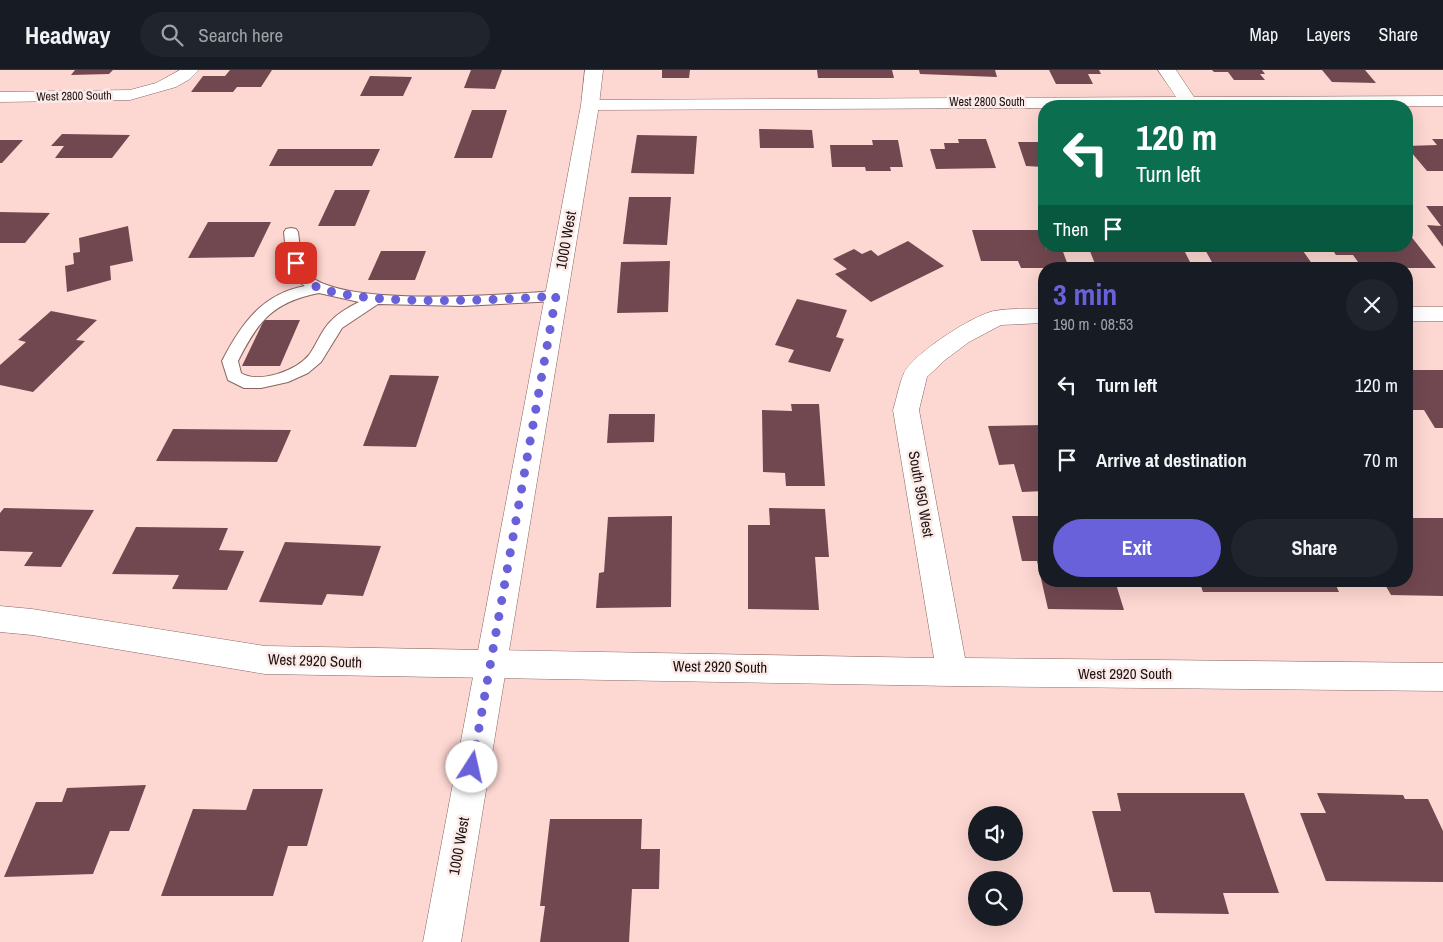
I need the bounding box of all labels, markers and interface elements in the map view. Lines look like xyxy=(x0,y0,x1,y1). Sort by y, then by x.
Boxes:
search box xyxy=(140,12,490,57)
text: Headway xyxy=(25,19,110,51)
icon: search xyxy=(158,21,186,49)
text: Search here xyxy=(198,22,283,48)
text: Map xyxy=(1250,22,1278,47)
text: Layers xyxy=(1306,22,1351,47)
text: Share xyxy=(1379,22,1418,47)
street label: West 2800 South xyxy=(36,87,112,105)
street label: West 2800 South xyxy=(949,94,1025,110)
text: 120 m xyxy=(1136,114,1217,161)
icon: left xyxy=(1053,120,1118,185)
text: Turn left xyxy=(1136,159,1201,189)
street label: 1000 West xyxy=(550,209,581,271)
icon: arrive xyxy=(1099,215,1127,243)
text: Then xyxy=(1053,216,1089,242)
pin xyxy=(275,242,317,284)
icon: arrive xyxy=(282,249,310,277)
text: 3 min xyxy=(1053,274,1117,314)
button: close xyxy=(1346,279,1398,331)
text: 190 m · 08:53 xyxy=(1053,313,1133,335)
icon: left xyxy=(1053,371,1081,399)
text: Turn left xyxy=(1096,372,1157,398)
text: 120 m xyxy=(1355,372,1398,398)
icon: arrive xyxy=(1053,446,1081,474)
text: Arrive at destination xyxy=(1096,447,1247,473)
text: 70 m xyxy=(1363,447,1398,473)
street label: South 950 West xyxy=(904,449,940,539)
button: Exit xyxy=(1053,519,1221,577)
button: Share xyxy=(1231,519,1398,577)
street label: West 2920 South xyxy=(268,648,362,673)
street label: West 2920 South xyxy=(673,655,767,678)
street label: West 2920 South xyxy=(1078,663,1172,684)
position arrow xyxy=(445,740,497,792)
map controls xyxy=(968,806,1023,926)
button: sound xyxy=(968,806,1023,861)
street label: 1000 West xyxy=(443,815,474,877)
button: search xyxy=(968,871,1023,926)

